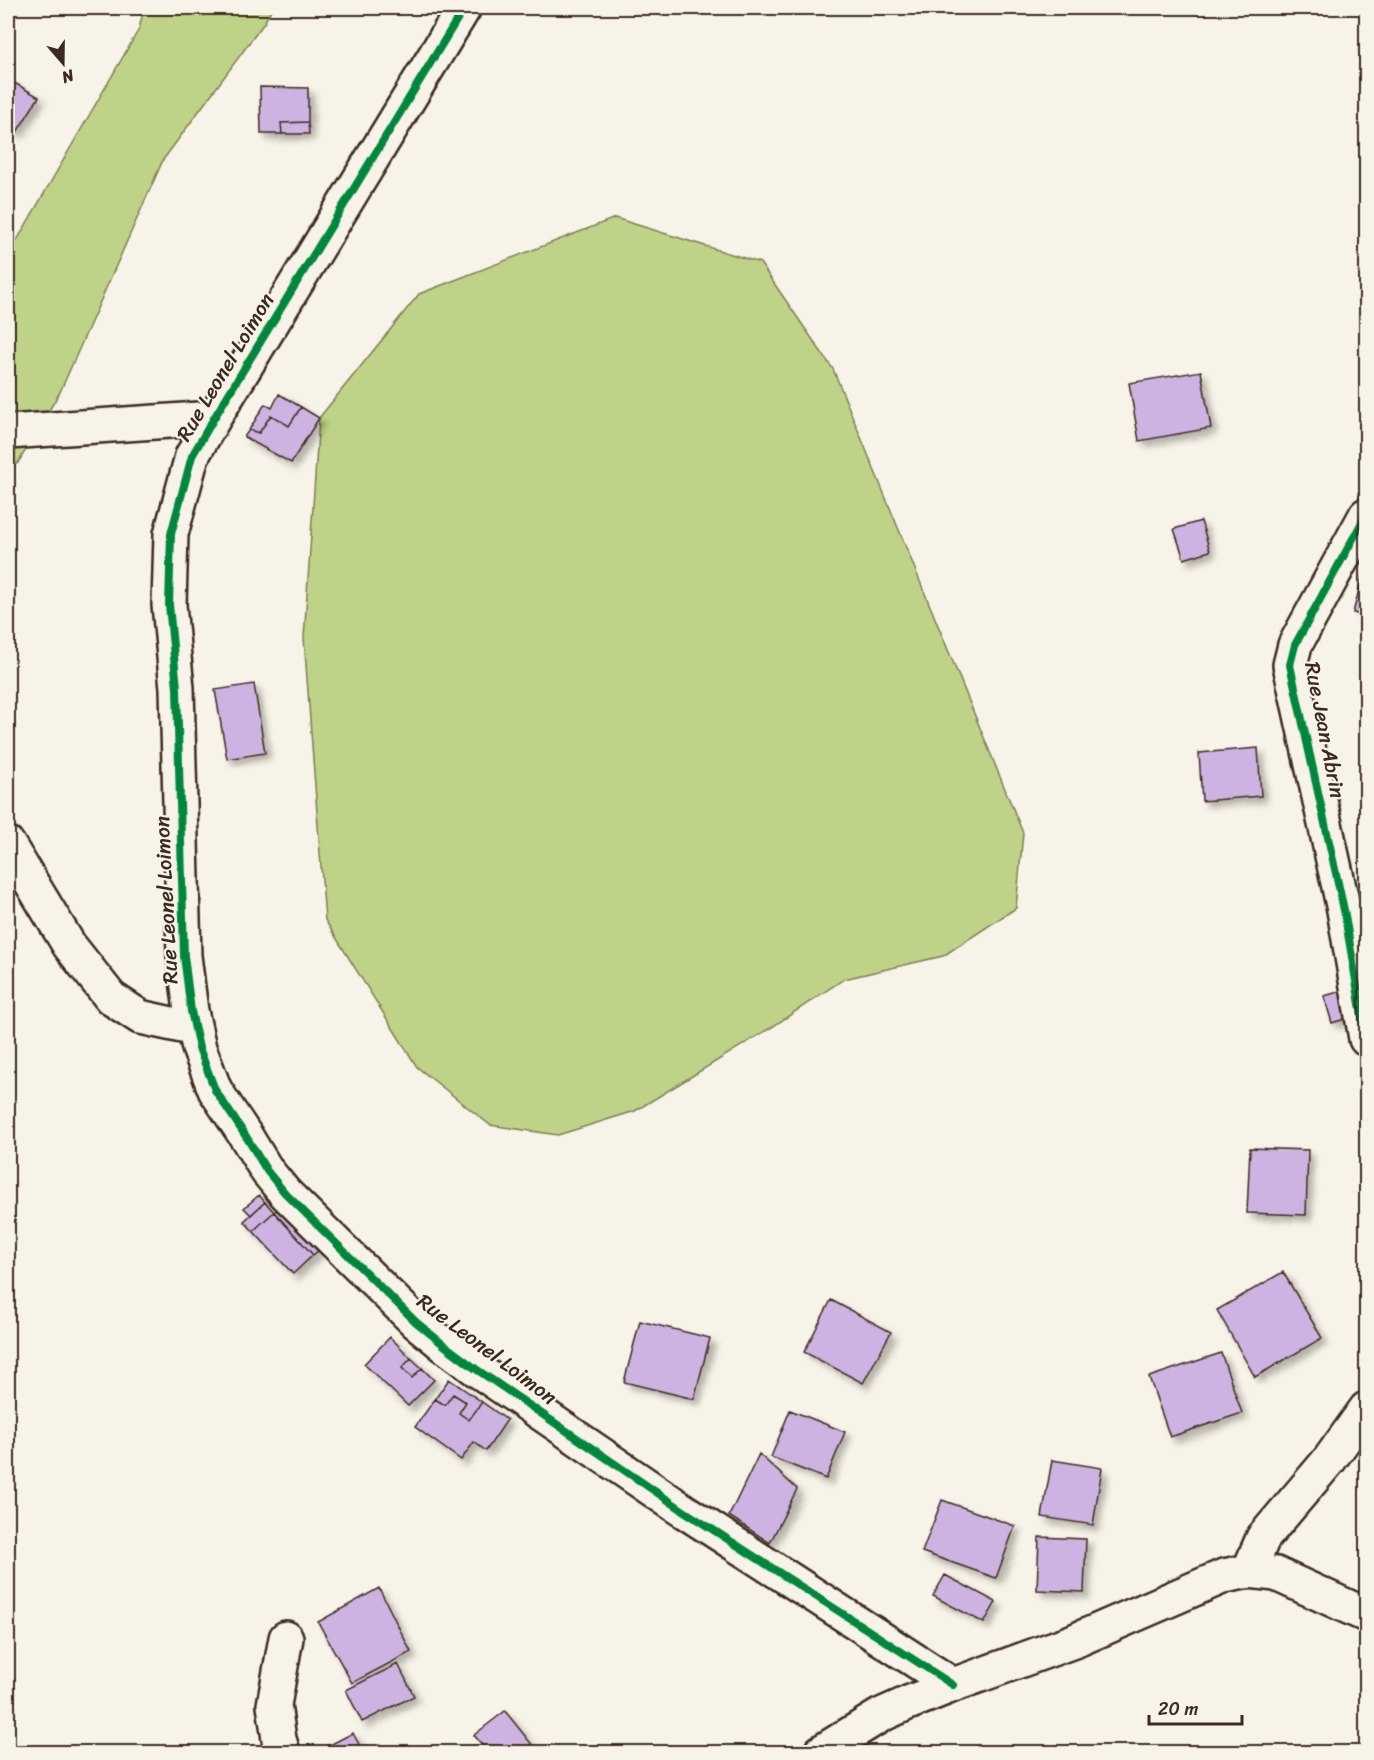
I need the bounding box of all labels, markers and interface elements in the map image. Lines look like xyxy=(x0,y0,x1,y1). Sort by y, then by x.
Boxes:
north arrow xyxy=(33,33,93,93)
text: N xyxy=(57,61,79,92)
street label: Rue Leonel Loimon xyxy=(165,285,285,449)
street label: Rue Jean Abrin xyxy=(1293,659,1357,801)
street label: Rue Leonel Loimon xyxy=(143,815,189,985)
street label: Rue Leonel Loimon xyxy=(408,1283,566,1415)
scale bar xyxy=(1149,1688,1242,1726)
text: 20 m xyxy=(1158,1693,1198,1725)

